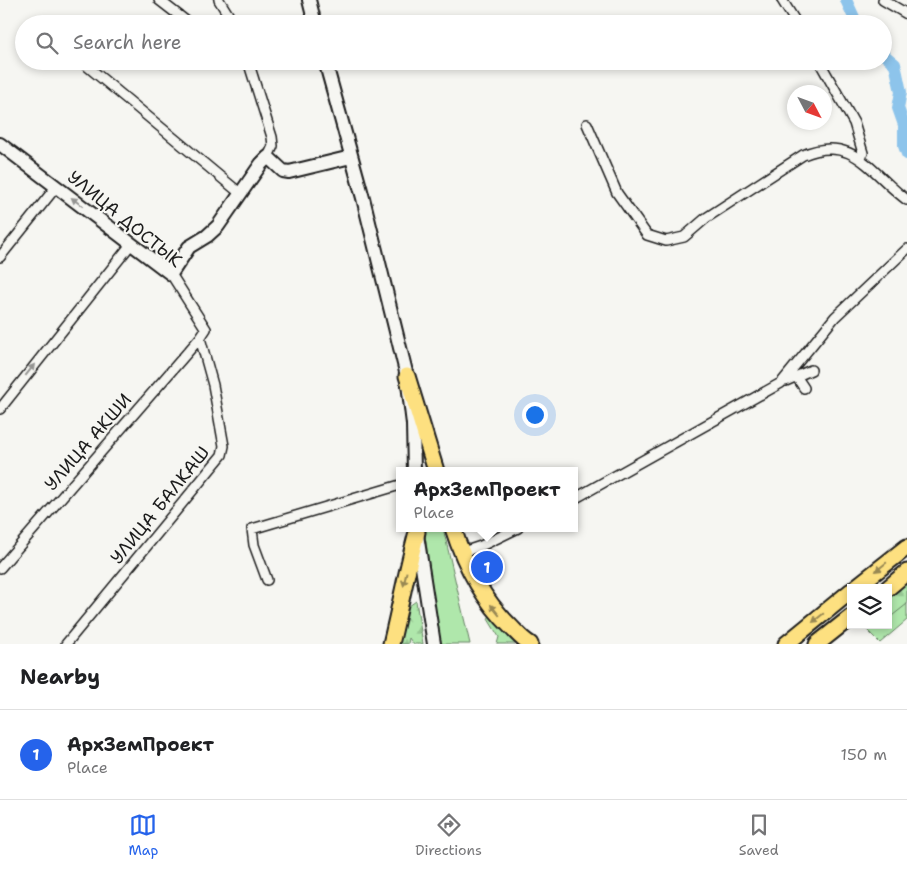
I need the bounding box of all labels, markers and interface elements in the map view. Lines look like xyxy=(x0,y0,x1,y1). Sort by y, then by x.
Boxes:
search box xyxy=(15,15,892,70)
icon: search xyxy=(33,29,61,57)
text: Search here xyxy=(73,30,182,55)
north arrow xyxy=(787,85,832,130)
street label: УЛИЦА ДОСТЫК xyxy=(63,165,188,273)
one-way arrow xyxy=(70,197,84,207)
one-way arrow xyxy=(24,364,35,377)
street label: УЛИЦА АКШИ xyxy=(39,388,137,496)
your location xyxy=(522,402,548,428)
street label: УЛИЦА БАЛКАШ xyxy=(105,441,215,569)
popup xyxy=(396,467,578,532)
text: АрхЗемПроект xyxy=(414,477,560,502)
text: Place xyxy=(414,502,454,523)
pin: 1 xyxy=(471,548,503,586)
one-way arrow xyxy=(875,562,888,573)
one-way arrow xyxy=(400,571,408,587)
map controls xyxy=(847,584,892,629)
button: layers xyxy=(847,584,892,629)
one-way arrow xyxy=(489,604,500,617)
one-way arrow xyxy=(812,612,825,623)
text: Nearby xyxy=(20,663,100,691)
text: АрхЗемПроект xyxy=(67,732,214,757)
text: 1 xyxy=(32,744,40,765)
text: 150 m xyxy=(840,744,887,765)
text: Place xyxy=(67,757,108,778)
tab: Map xyxy=(128,811,158,859)
tab: Directions xyxy=(415,811,482,859)
tab: Saved xyxy=(739,811,779,859)

